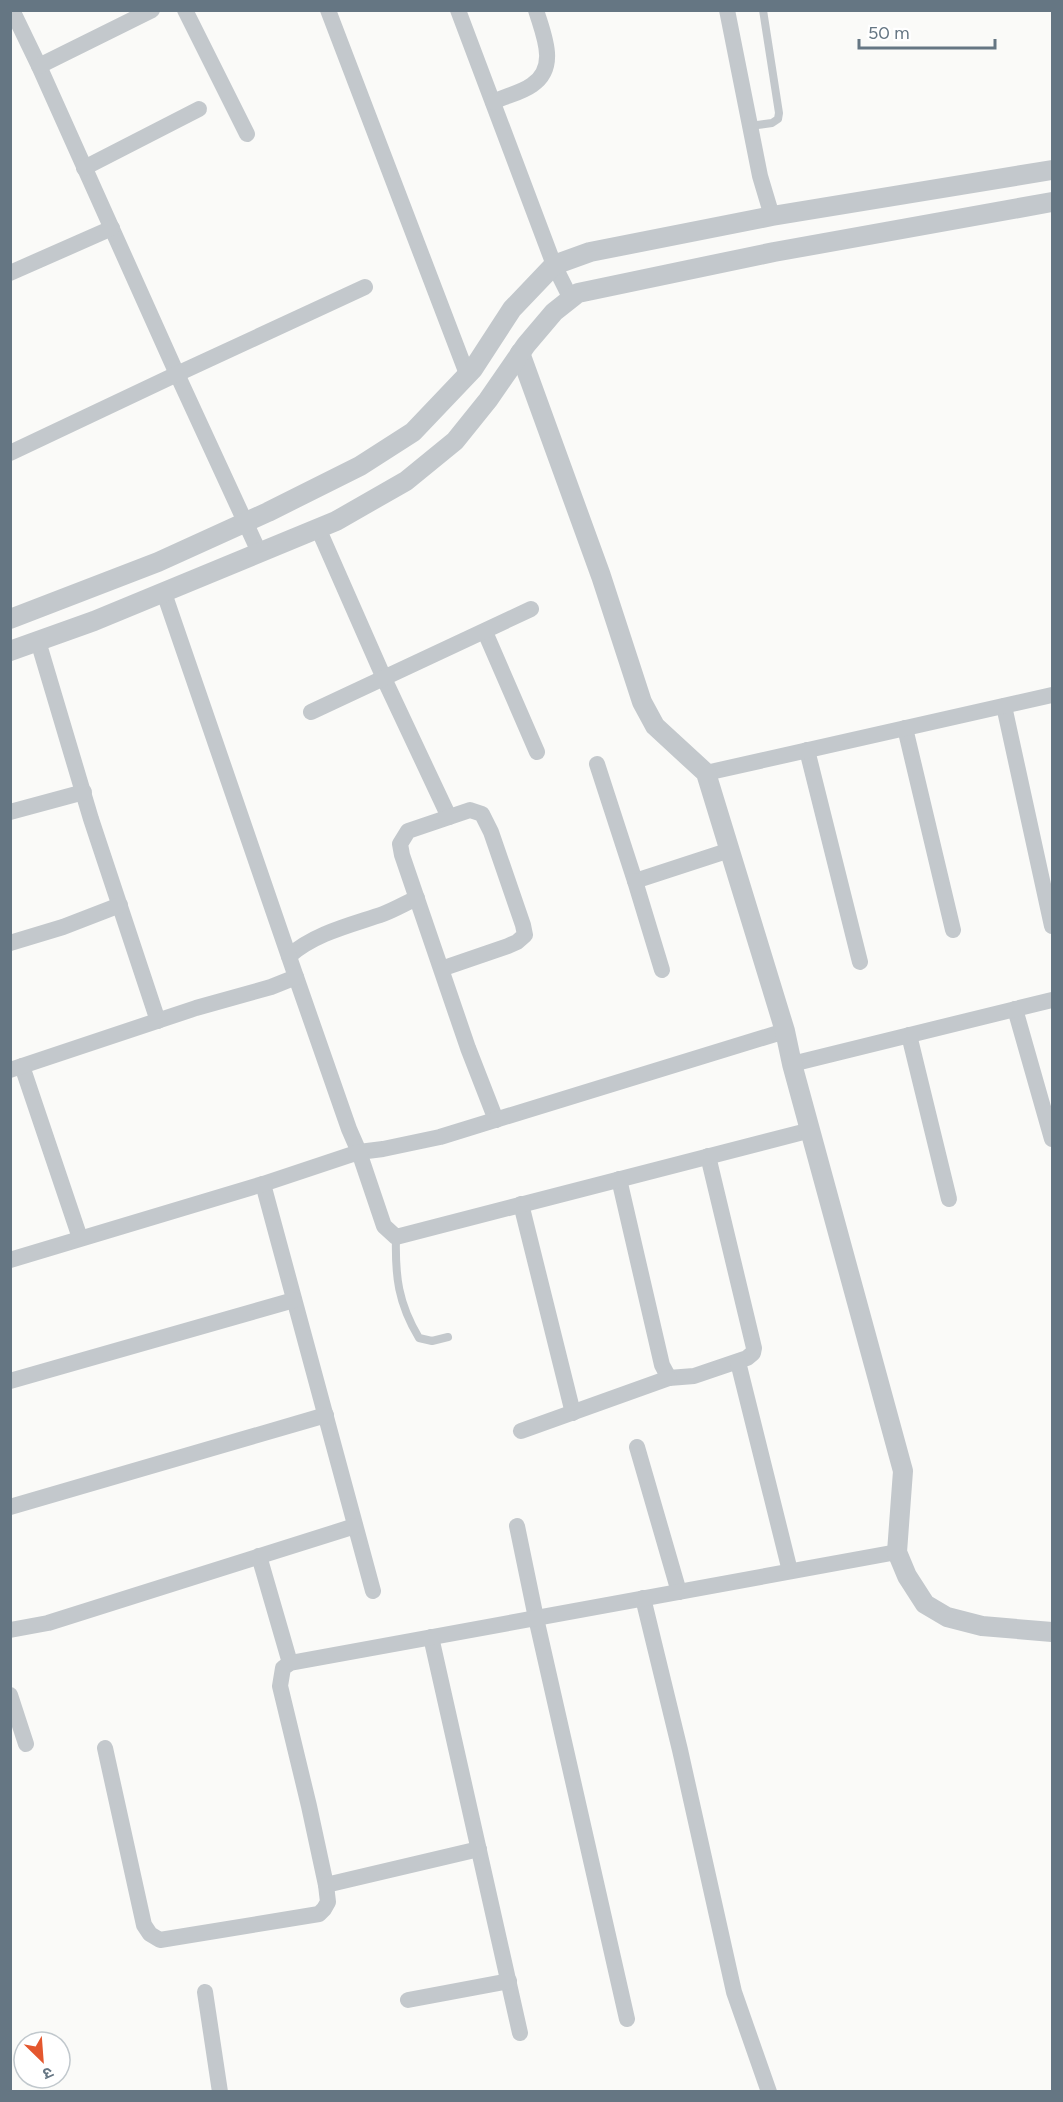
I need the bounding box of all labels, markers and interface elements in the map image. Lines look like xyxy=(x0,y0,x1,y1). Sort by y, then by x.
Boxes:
scale bar xyxy=(859,12,996,50)
text: 50 m xyxy=(868,22,910,44)
north arrow xyxy=(12,2030,72,2090)
text: उ xyxy=(39,2063,56,2084)

